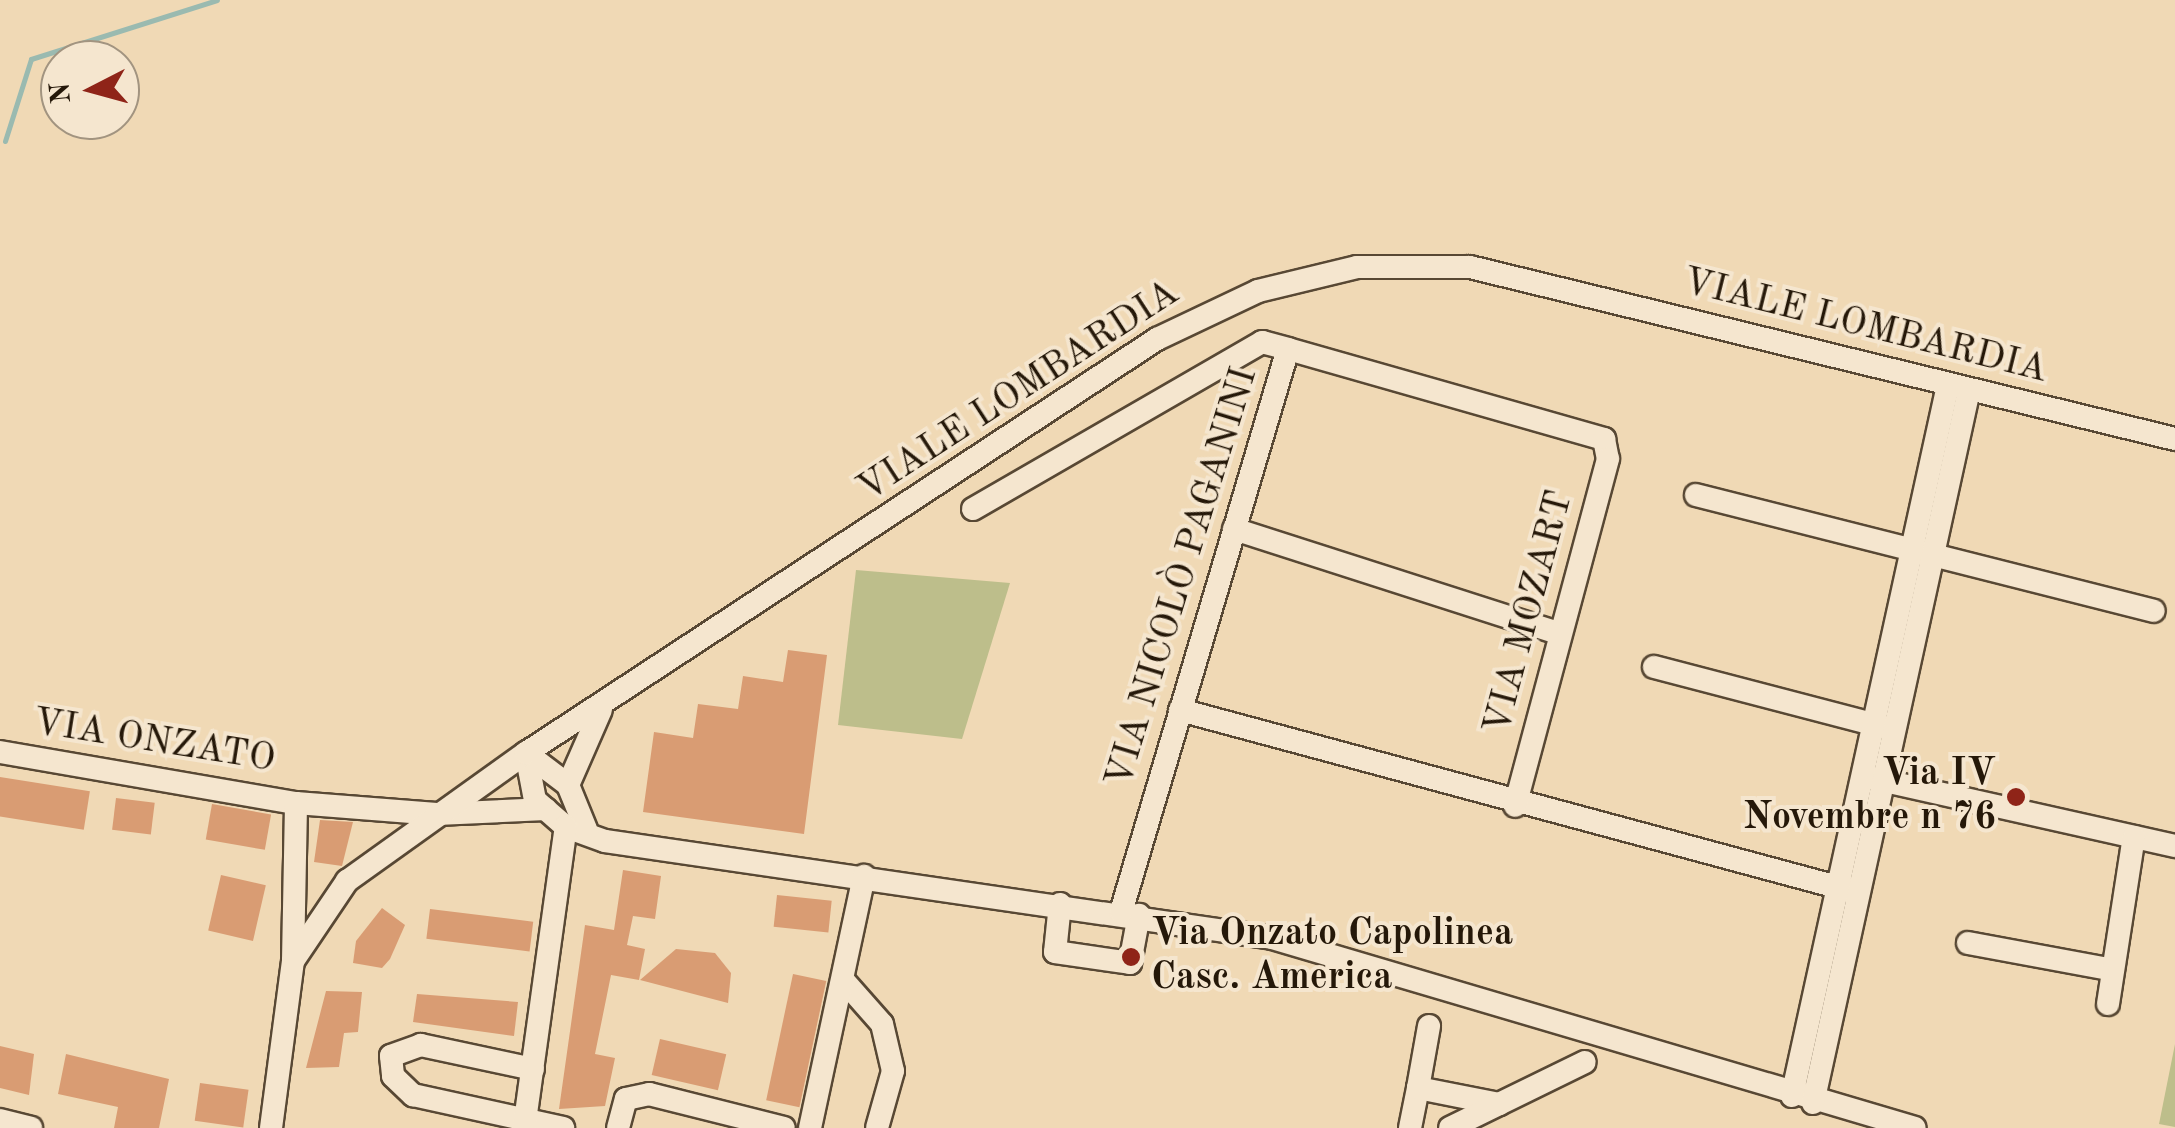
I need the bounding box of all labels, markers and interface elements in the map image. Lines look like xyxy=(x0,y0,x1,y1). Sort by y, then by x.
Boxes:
north arrow xyxy=(40,40,140,140)
text: N xyxy=(47,81,77,105)
street label: VIALE LOMBARDIA xyxy=(1678,260,2052,394)
street label: VIALE LOMBARDIA xyxy=(850,271,1188,513)
street label: VIA NICOLÒ PAGANINI xyxy=(1097,362,1269,794)
street label: VIA MOZART xyxy=(1476,486,1584,740)
street label: VIA ONZATO xyxy=(30,700,278,784)
place label: Via IV Novembre n 76 xyxy=(1743,752,1996,842)
marker: Via IV Novembre n 76 xyxy=(2005,786,2027,808)
place label: Via Onzato Capolinea Casc. America xyxy=(1151,912,1513,1002)
marker: Via Onzato Capolinea Casc. America xyxy=(1120,946,1142,968)

